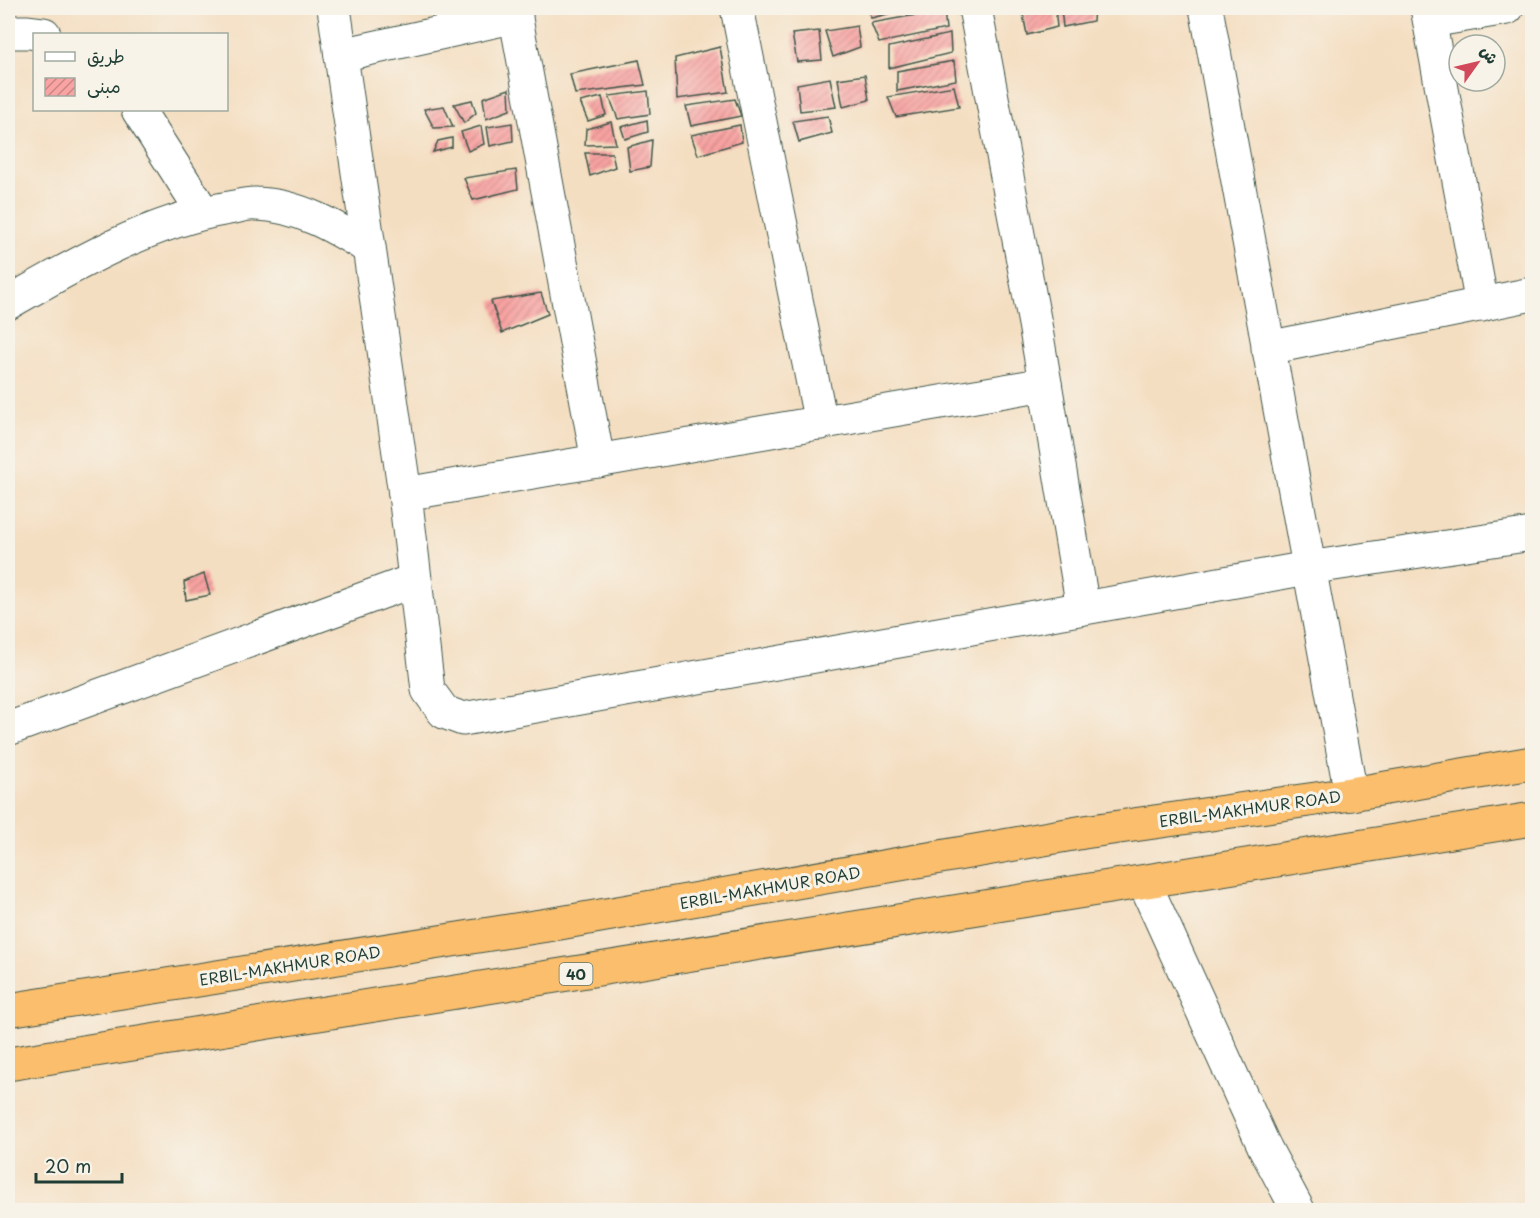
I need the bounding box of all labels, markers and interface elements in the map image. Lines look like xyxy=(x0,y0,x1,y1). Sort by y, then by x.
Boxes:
legend xyxy=(33,33,228,111)
north arrow xyxy=(1447,33,1507,93)
text: ش xyxy=(1475,40,1505,68)
text: طريق xyxy=(87,42,125,69)
text: مبنى xyxy=(87,72,121,99)
street label: ERBIL-MAKHMUR ROAD xyxy=(1158,784,1342,832)
street label: ERBIL-MAKHMUR ROAD xyxy=(678,860,862,914)
street label: ERBIL-MAKHMUR ROAD xyxy=(198,939,382,991)
road number: 40 xyxy=(560,963,592,985)
scale bar xyxy=(36,1146,122,1184)
text: 20 m xyxy=(45,1152,91,1179)

